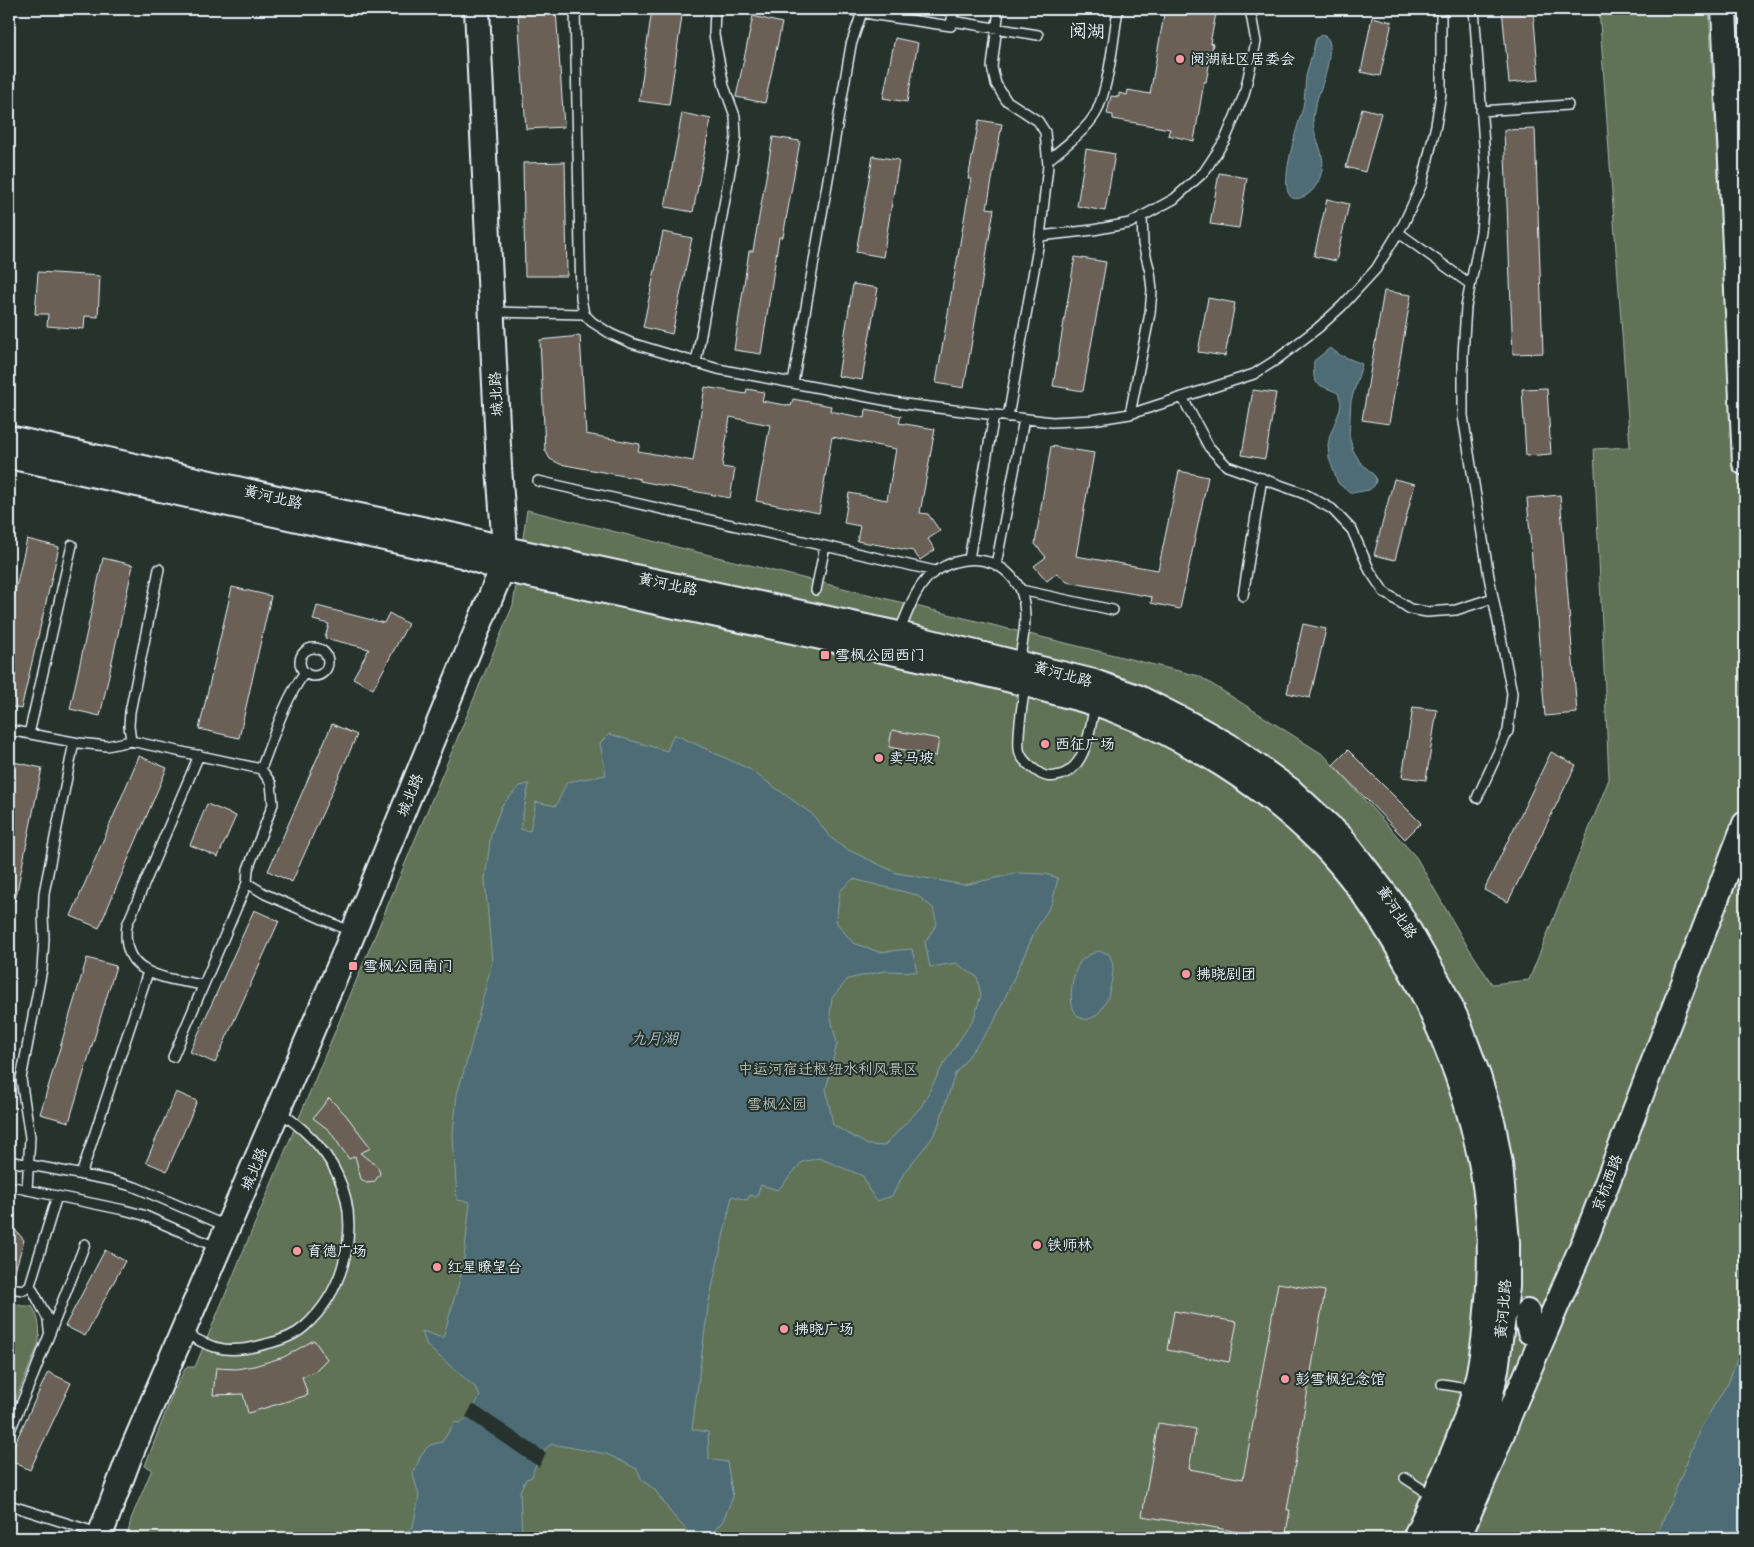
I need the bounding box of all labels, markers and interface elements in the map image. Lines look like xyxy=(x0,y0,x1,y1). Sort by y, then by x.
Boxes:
district label: 阅湖 xyxy=(1069,19,1105,43)
place label: 阅湖社区居委会 xyxy=(1190,49,1295,69)
marker: 阅湖社区居委会 xyxy=(1174,53,1186,65)
street label: 城北路 xyxy=(485,371,507,417)
street label: 黄河北路 xyxy=(242,481,304,513)
street label: 黄河北路 xyxy=(637,568,699,600)
place label: 雪枫公园西门 xyxy=(835,645,925,665)
marker: 雪枫公园西门 xyxy=(819,649,831,661)
street label: 黄河北路 xyxy=(1031,657,1095,691)
place label: 西征广场 xyxy=(1055,734,1115,754)
marker: 西征广场 xyxy=(1039,738,1051,750)
place label: 卖马坡 xyxy=(889,748,934,768)
marker: 卖马坡 xyxy=(873,752,885,764)
street label: 城北路 xyxy=(392,770,428,820)
street label: 黄河北路 xyxy=(1372,881,1422,943)
place label: 雪枫公园南门 xyxy=(363,956,453,976)
marker: 雪枫公园南门 xyxy=(347,960,359,972)
place label: 拂晓剧团 xyxy=(1196,964,1256,984)
marker: 拂晓剧团 xyxy=(1180,968,1192,980)
water label: 九月湖 xyxy=(630,1028,680,1049)
park label: 中运河宿迁枢纽水利风景区 xyxy=(738,1059,918,1079)
park label: 雪枫公园 xyxy=(747,1094,807,1114)
street label: 城北路 xyxy=(236,1144,272,1194)
street label: 京杭西路 xyxy=(1587,1151,1627,1215)
place label: 铁师林 xyxy=(1047,1235,1092,1255)
marker: 铁师林 xyxy=(1031,1239,1043,1251)
place label: 育德广场 xyxy=(307,1241,367,1261)
marker: 育德广场 xyxy=(291,1245,303,1257)
place label: 红星瞭望台 xyxy=(447,1257,522,1277)
marker: 红星瞭望台 xyxy=(431,1261,443,1273)
street label: 黄河北路 xyxy=(1490,1278,1516,1340)
place label: 拂晓广场 xyxy=(794,1319,854,1339)
marker: 拂晓广场 xyxy=(778,1323,790,1335)
place label: 彭雪枫纪念馆 xyxy=(1295,1369,1385,1389)
marker: 彭雪枫纪念馆 xyxy=(1279,1373,1291,1385)

